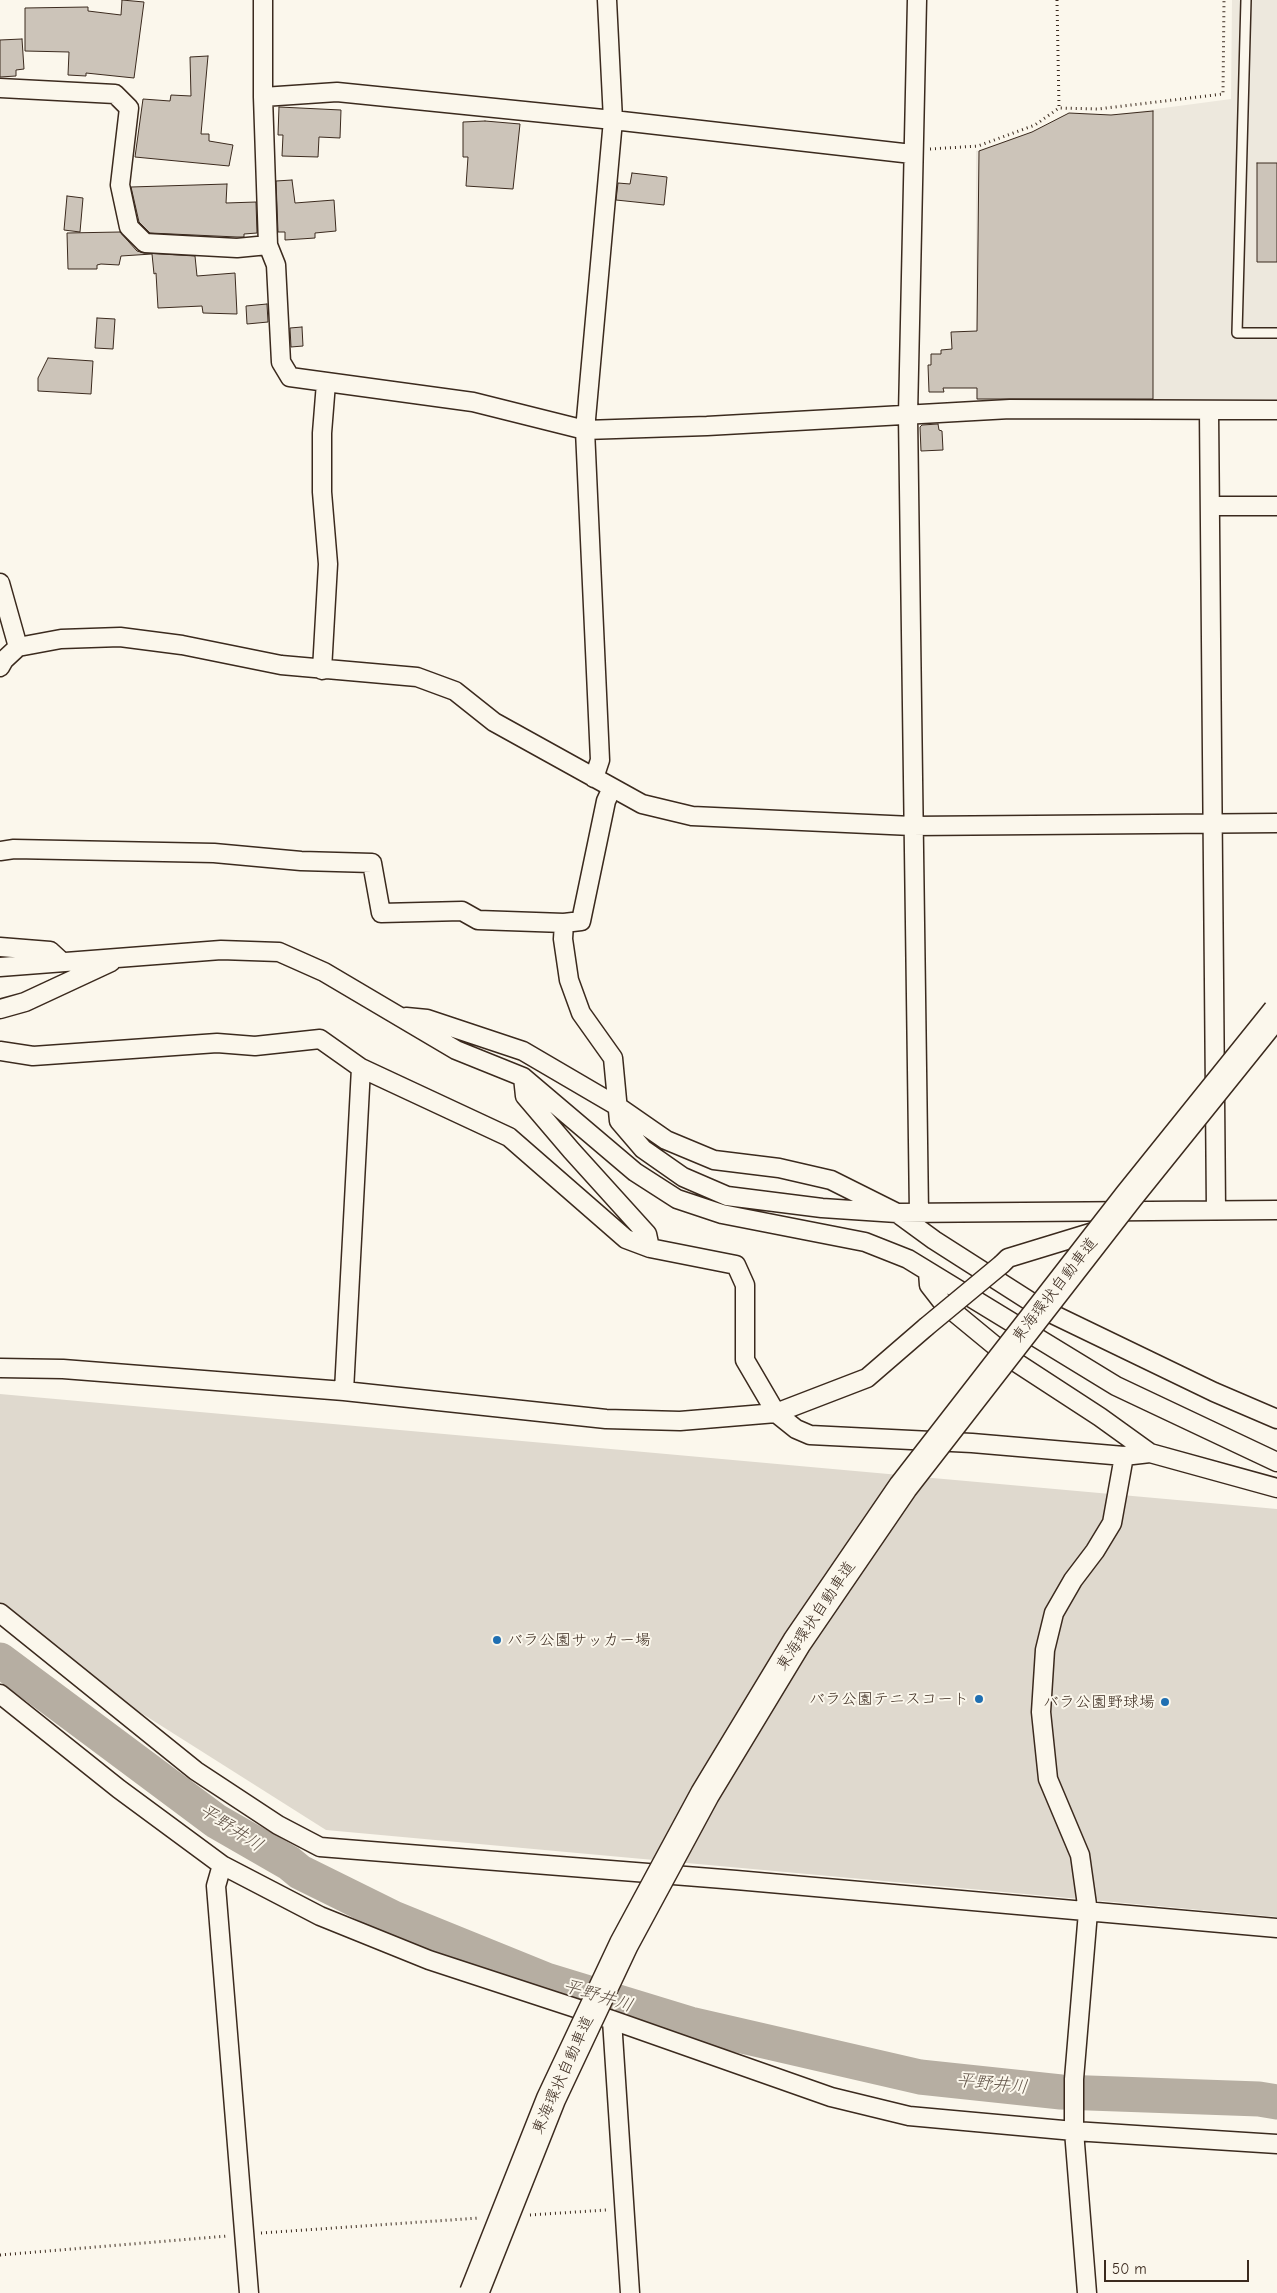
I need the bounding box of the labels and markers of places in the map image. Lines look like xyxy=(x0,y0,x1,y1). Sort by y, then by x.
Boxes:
place label: バラ公園サッカー場 xyxy=(507,1630,651,1650)
marker: バラ公園サッカー場 xyxy=(491,1634,503,1646)
place label: バラ公園テニスコート xyxy=(809,1689,969,1709)
place label: バラ公園野球場 xyxy=(1043,1692,1155,1712)
marker: バラ公園テニスコート xyxy=(973,1693,985,1705)
marker: バラ公園野球場 xyxy=(1159,1696,1171,1708)

